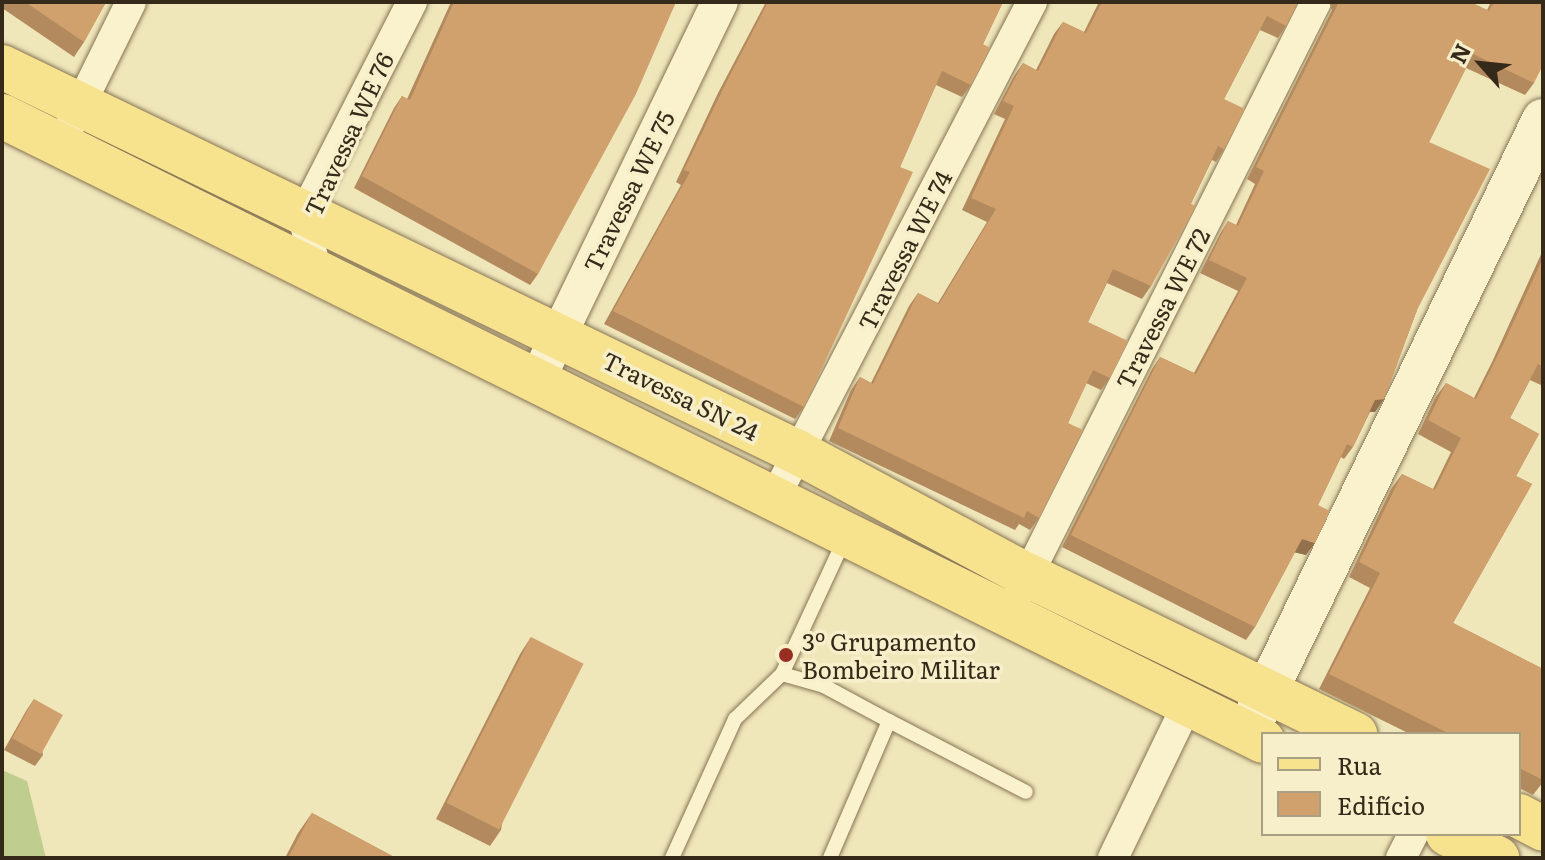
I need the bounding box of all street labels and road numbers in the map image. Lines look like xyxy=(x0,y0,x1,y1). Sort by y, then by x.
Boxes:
street label: Travessa WE 76 xyxy=(298,48,398,220)
street label: Travessa WE 75 xyxy=(577,106,679,276)
street label: Travessa WE 74 xyxy=(851,165,957,335)
street label: Travessa WE 72 xyxy=(1109,223,1215,393)
street label: Travessa SN 24 xyxy=(598,345,764,445)

